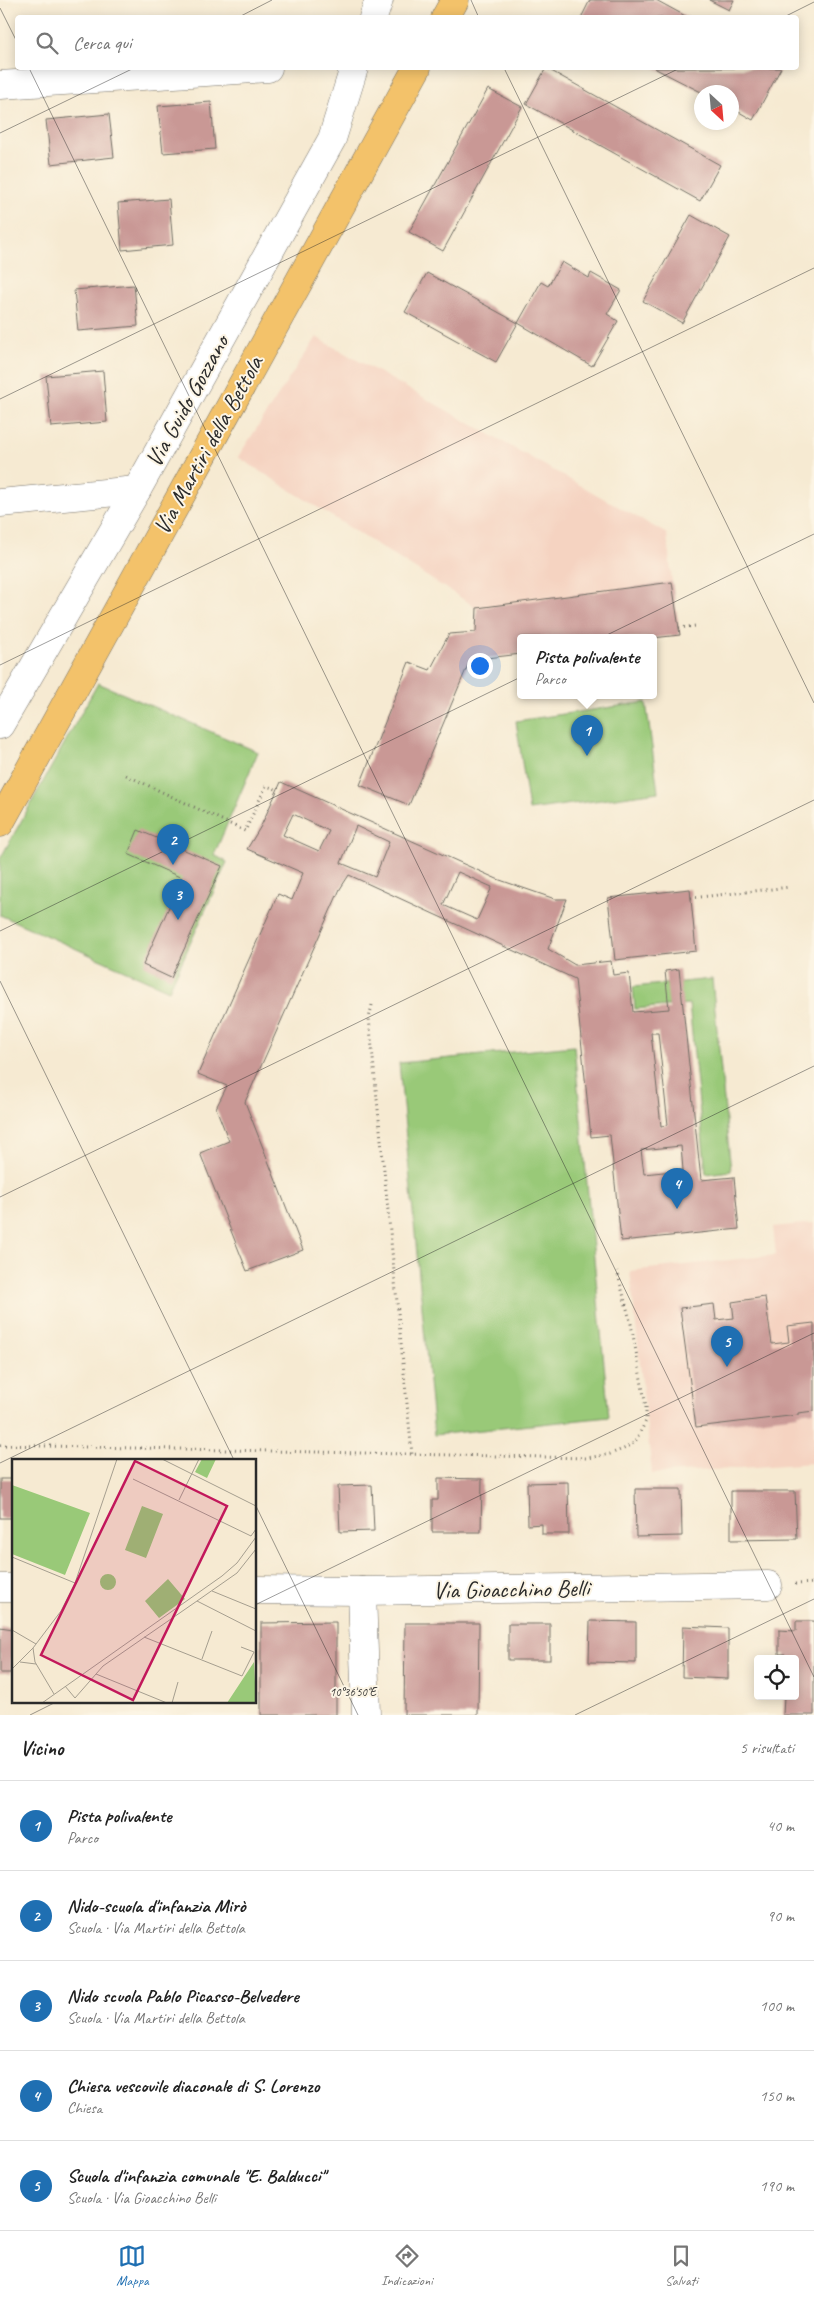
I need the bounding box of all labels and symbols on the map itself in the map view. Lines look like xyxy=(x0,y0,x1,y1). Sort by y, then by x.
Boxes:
north arrow xyxy=(694,85,739,130)
street label: Via Guido Gozzano xyxy=(138,328,237,472)
street label: Via Martiri della Bettola xyxy=(146,349,270,540)
your location xyxy=(467,653,493,679)
pin: 1 xyxy=(571,715,603,756)
pin: 2 xyxy=(157,824,189,865)
pin: 3 xyxy=(162,879,194,920)
pin: 4 xyxy=(661,1168,693,1209)
pin: 5 xyxy=(711,1326,743,1367)
inset map xyxy=(12,1459,256,1702)
street label: Via Gioacchino Belli xyxy=(432,1573,593,1605)
text: 10°36'50"E xyxy=(330,1684,378,1700)

